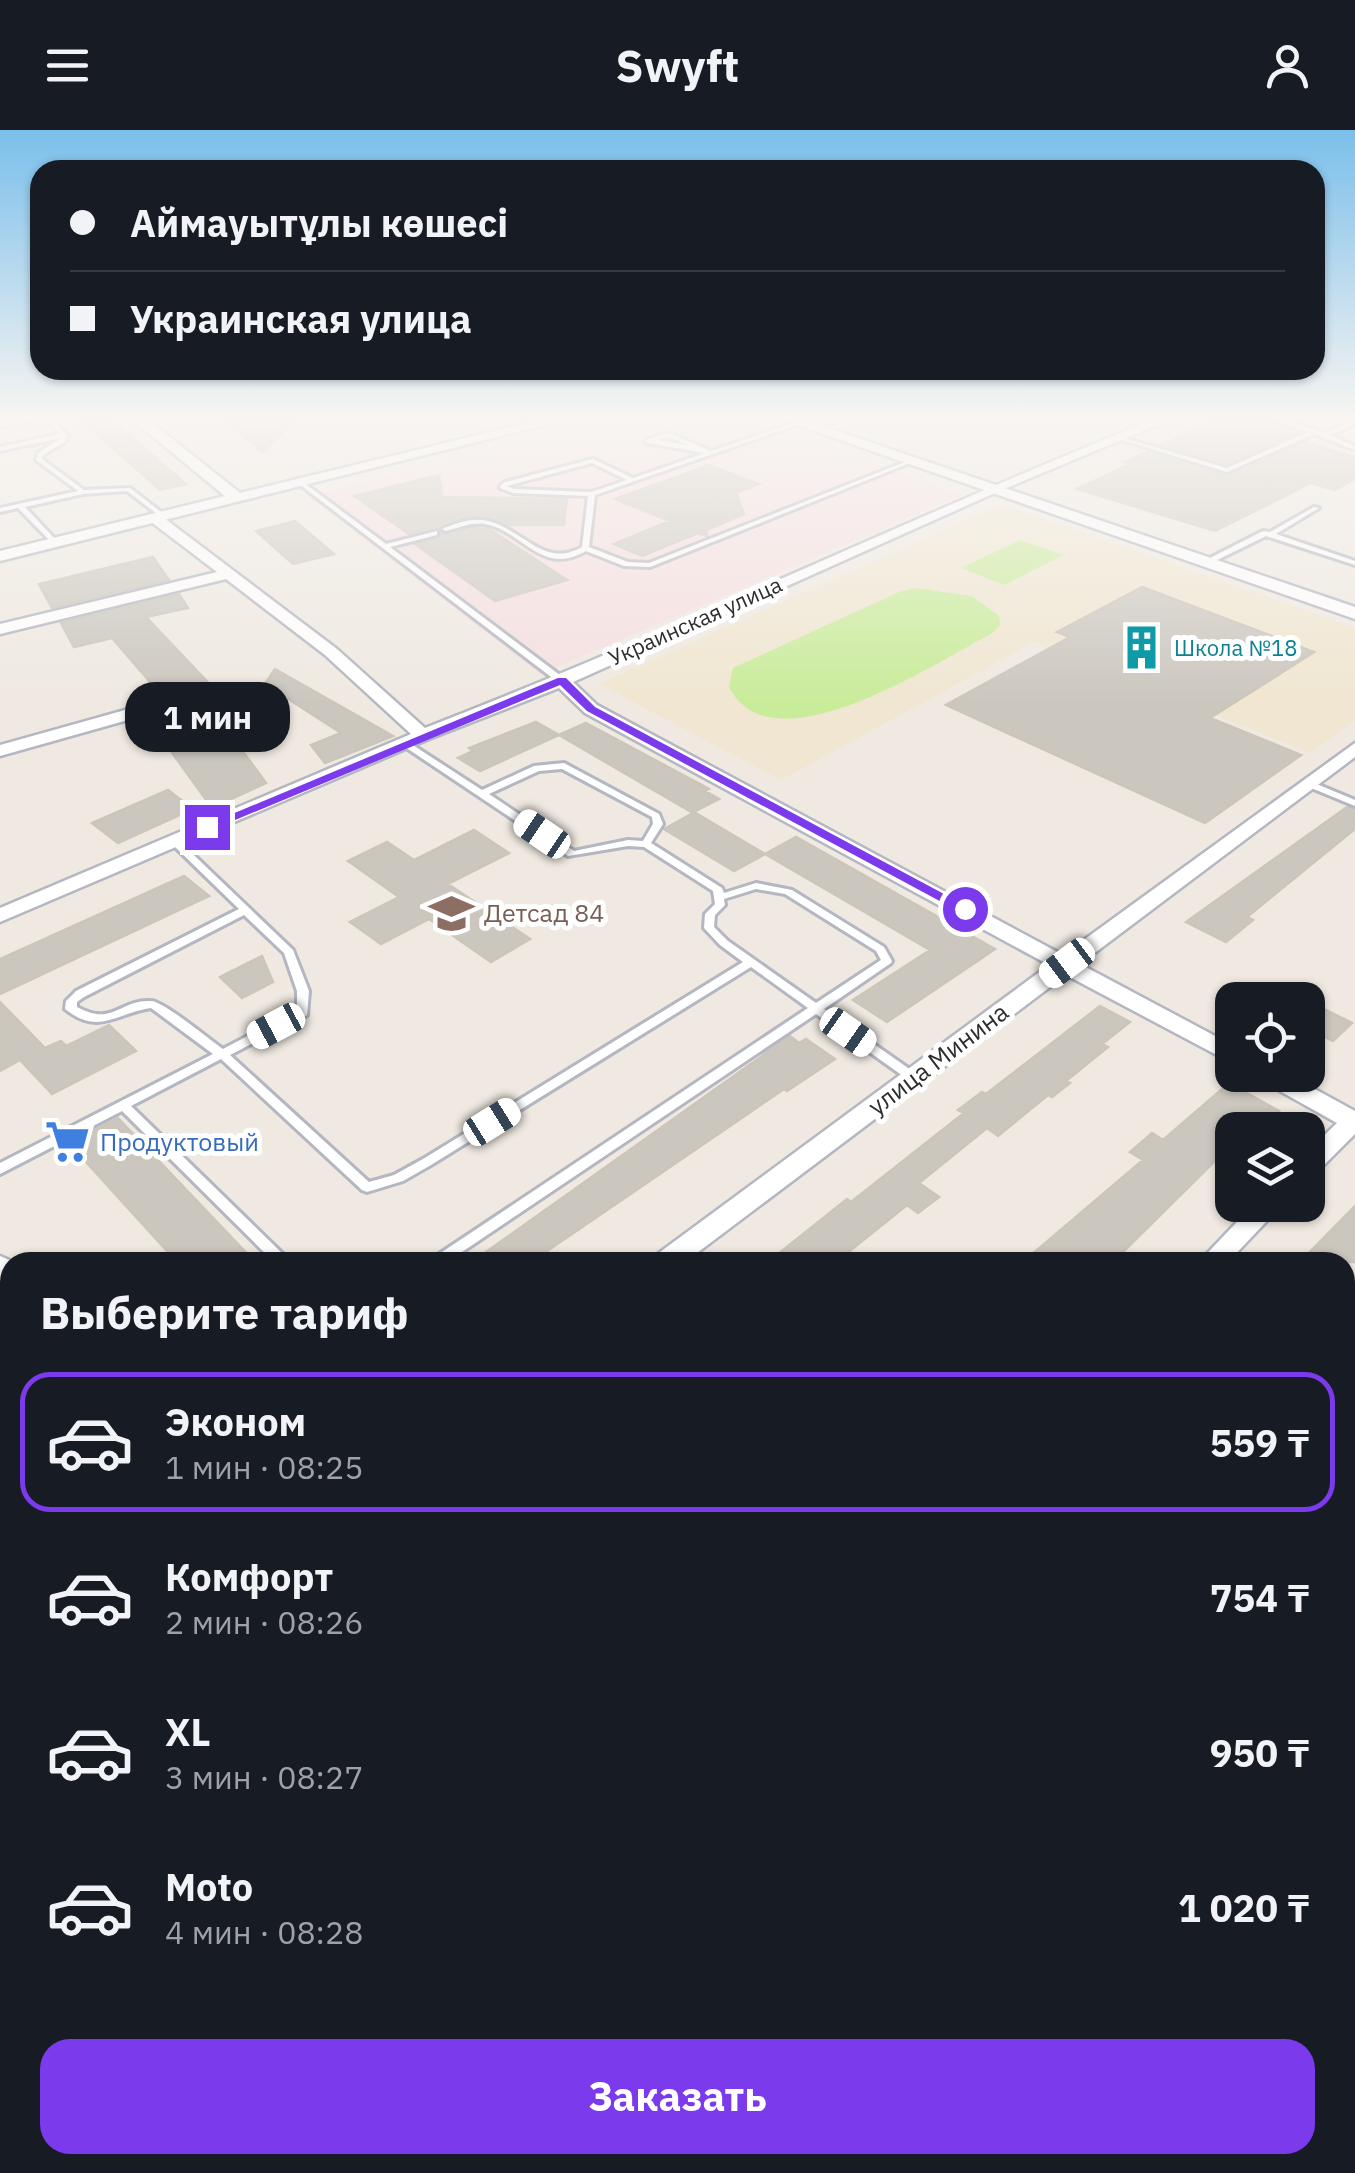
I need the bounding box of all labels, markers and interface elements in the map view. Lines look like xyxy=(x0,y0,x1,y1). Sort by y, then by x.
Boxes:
text: Swyft xyxy=(616,36,739,94)
icon: menu xyxy=(40,38,95,93)
icon: person xyxy=(1260,38,1315,93)
text: Аймауытұлы көшесі xyxy=(130,198,508,247)
text: Украинская улица xyxy=(130,294,472,343)
street label: Украинская улица xyxy=(603,569,786,672)
building icon: Школа №18 xyxy=(1117,624,1165,672)
place label: Школа №18 xyxy=(1174,633,1297,662)
callout: 1 мин xyxy=(124,682,290,752)
text: 1 мин xyxy=(163,696,252,738)
route end xyxy=(185,805,230,850)
car xyxy=(509,805,575,863)
route start xyxy=(943,887,988,932)
school or university icon: Детсад 84 xyxy=(427,889,475,937)
place label: Детсад 84 xyxy=(484,896,604,929)
car xyxy=(1034,933,1100,993)
map controls xyxy=(1215,982,1325,1222)
button: locate xyxy=(1215,982,1325,1092)
street label: улица Минина xyxy=(861,995,1015,1122)
car xyxy=(242,999,310,1053)
car xyxy=(815,1003,881,1061)
car xyxy=(459,1093,525,1151)
button: layers xyxy=(1215,1112,1325,1222)
supermarket icon: Продуктовый xyxy=(43,1118,91,1166)
place label: Продуктовый xyxy=(100,1125,259,1158)
text: Выберите тариф xyxy=(40,1283,409,1341)
icon: car xyxy=(45,1397,135,1487)
text: Эконом xyxy=(165,1397,306,1446)
text: 559 ₸ xyxy=(1210,1418,1310,1467)
text: 1 мин · 08:25 xyxy=(165,1446,363,1488)
icon: car xyxy=(45,1552,135,1642)
text: Комфорт xyxy=(165,1552,333,1601)
text: 754 ₸ xyxy=(1210,1573,1310,1622)
text: 2 мин · 08:26 xyxy=(165,1601,363,1643)
icon: car xyxy=(45,1707,135,1797)
text: XL xyxy=(165,1707,211,1756)
text: 950 ₸ xyxy=(1210,1728,1310,1777)
text: 3 мин · 08:27 xyxy=(165,1756,363,1798)
icon: car xyxy=(45,1862,135,1952)
text: Moto xyxy=(165,1862,253,1911)
text: 1 020 ₸ xyxy=(1178,1883,1310,1932)
text: 4 мин · 08:28 xyxy=(165,1911,363,1953)
button: Заказать xyxy=(40,2039,1315,2154)

